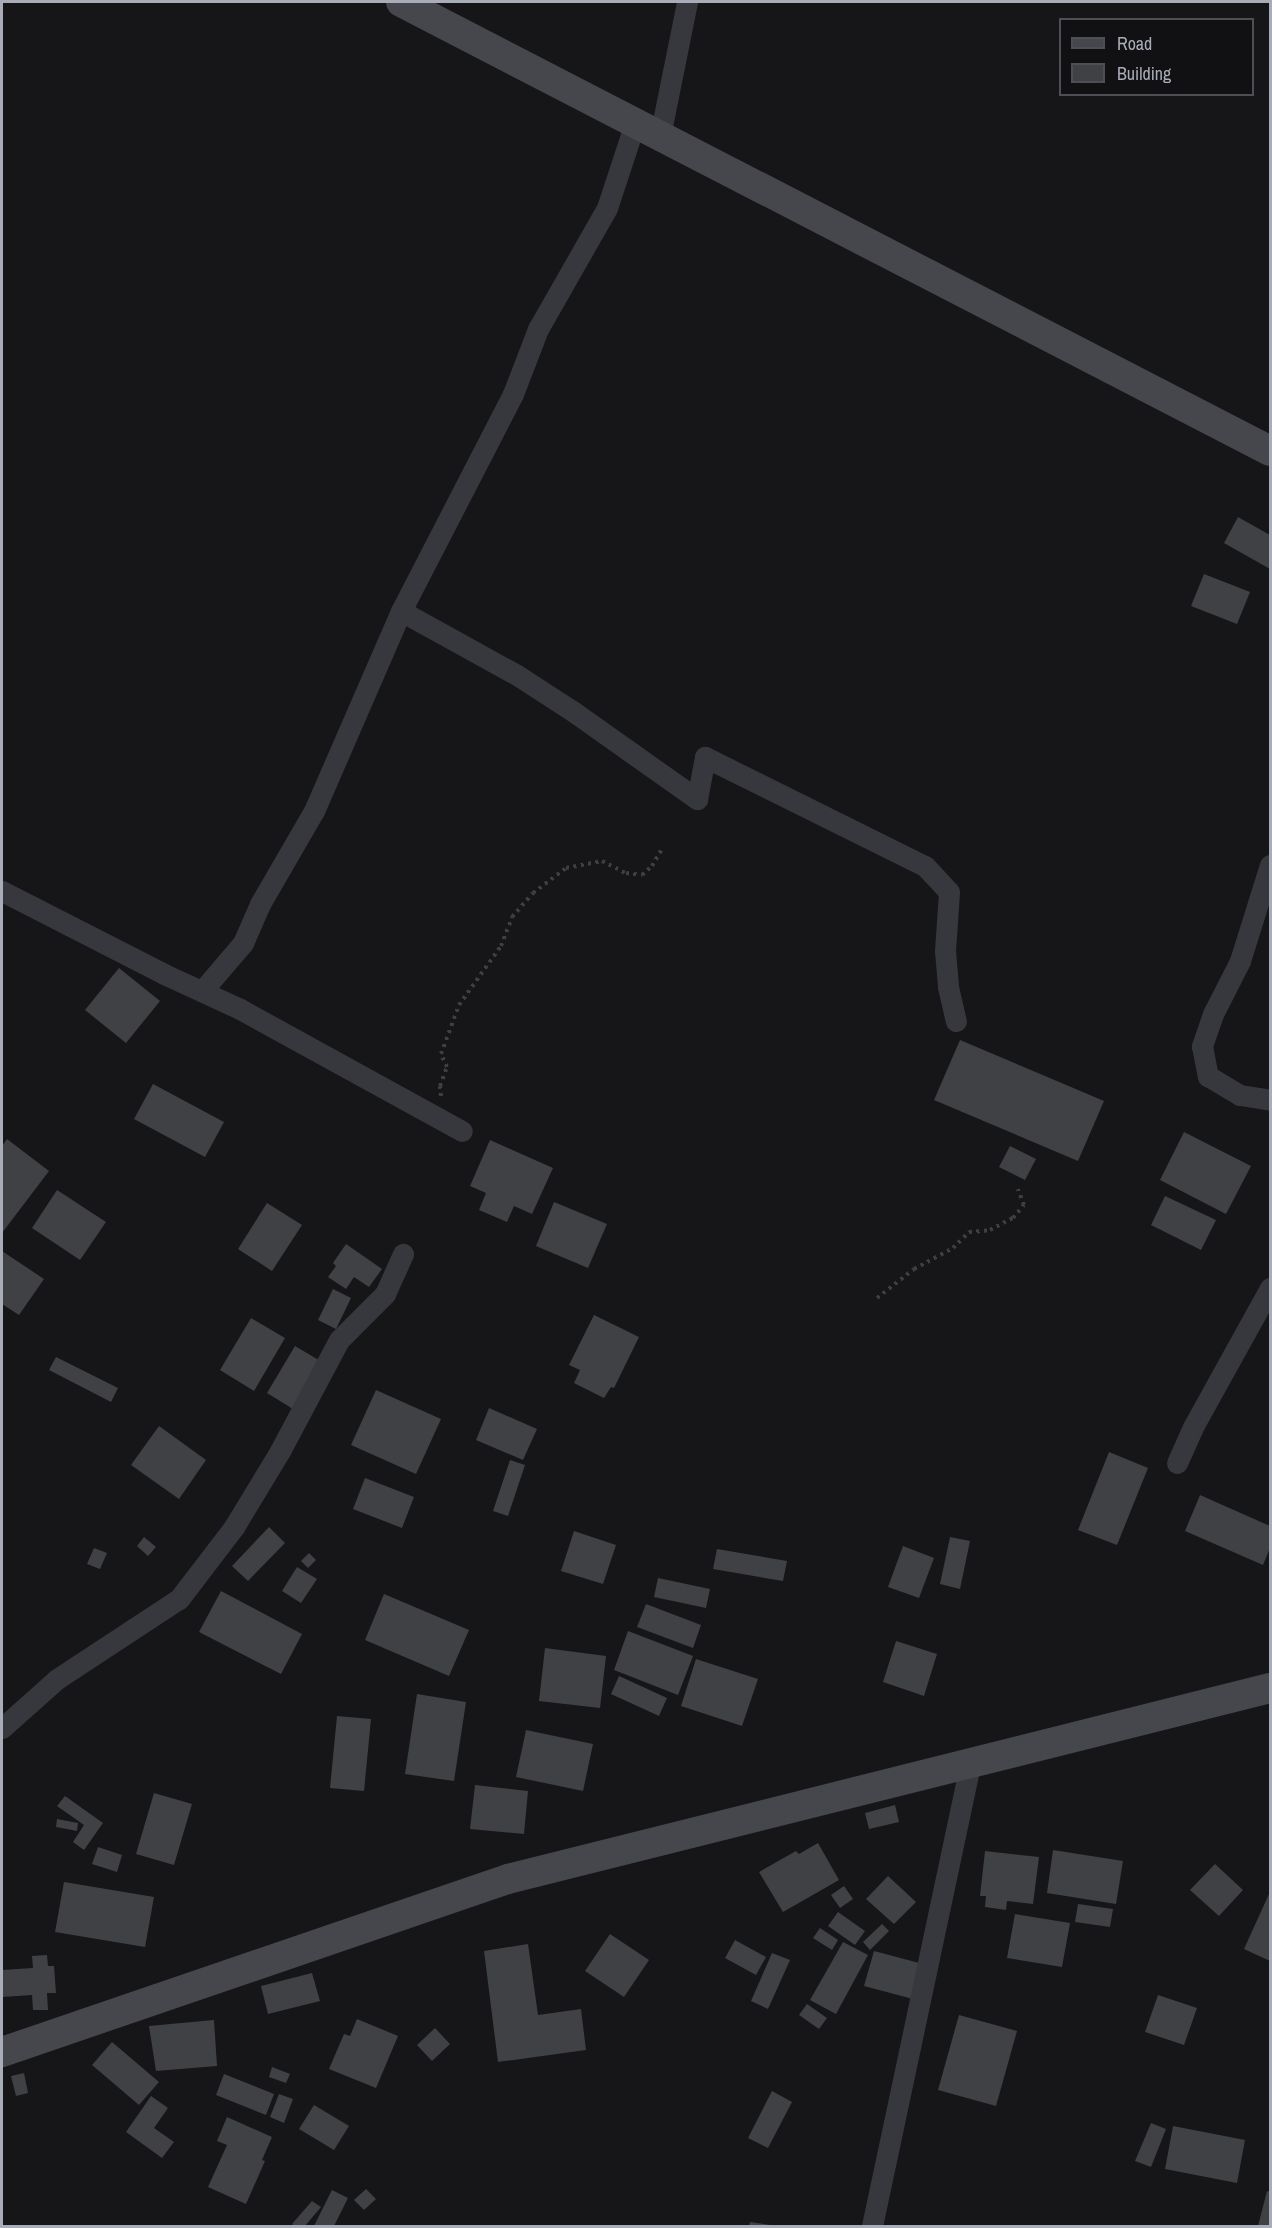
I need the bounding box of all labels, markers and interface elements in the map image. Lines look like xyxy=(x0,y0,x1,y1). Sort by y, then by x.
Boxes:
legend xyxy=(1059,18,1254,96)
text: Road xyxy=(1117,31,1152,56)
text: Building xyxy=(1117,61,1171,86)

